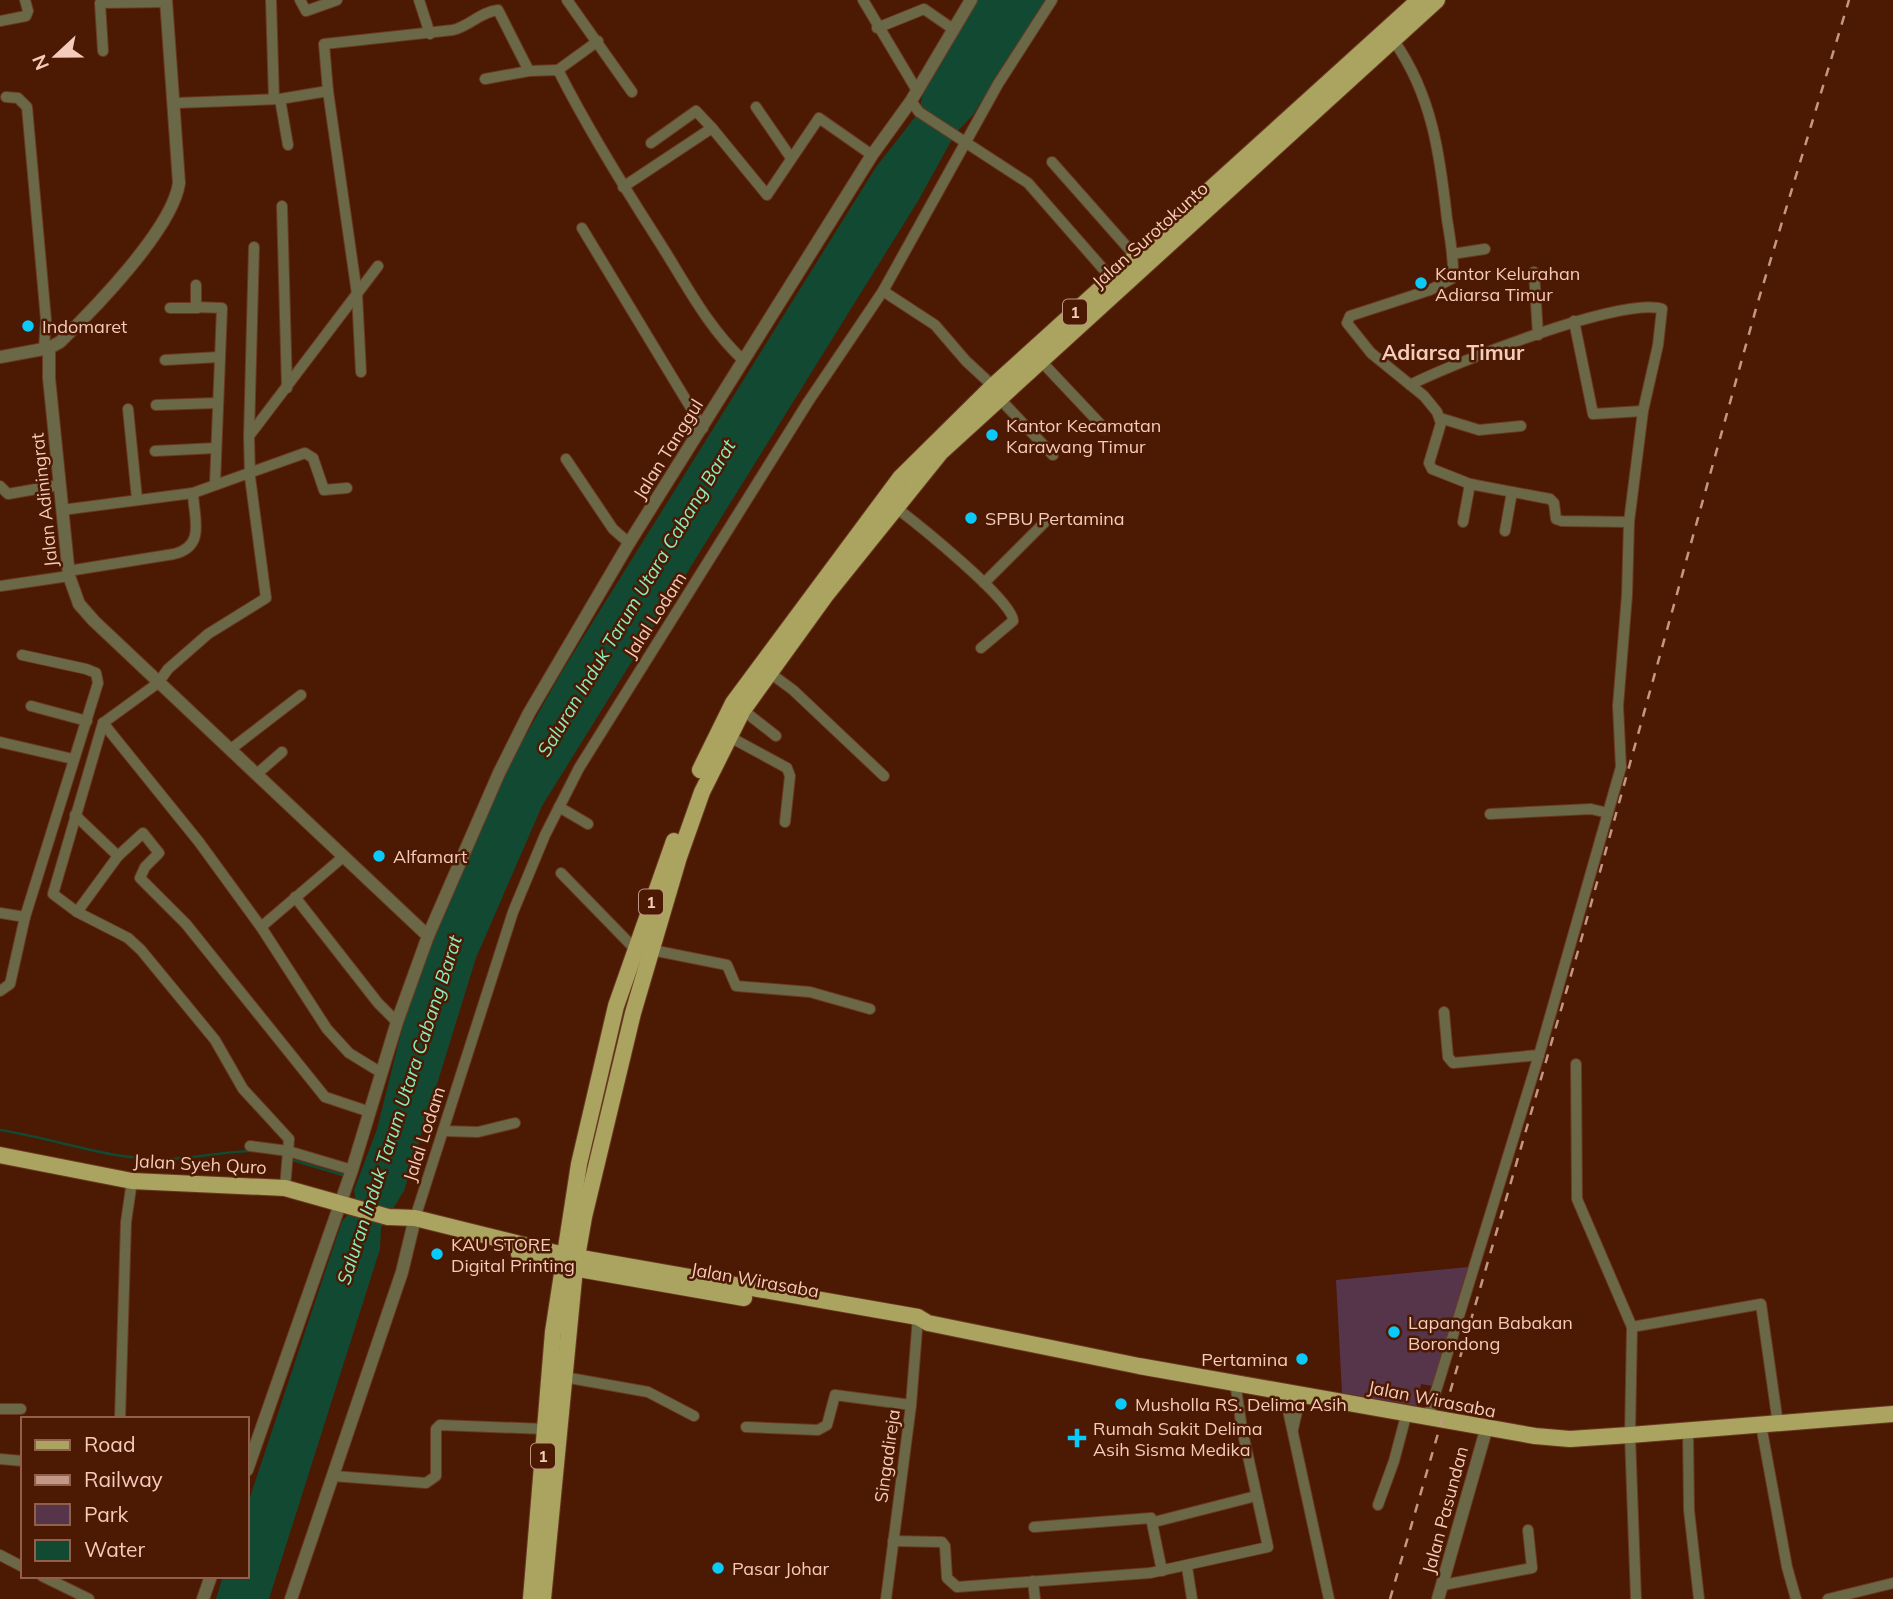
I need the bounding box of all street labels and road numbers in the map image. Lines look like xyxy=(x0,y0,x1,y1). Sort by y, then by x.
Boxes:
street label: Jalan Surotokunto xyxy=(1087,177,1213,293)
road number: 1 xyxy=(1063,300,1087,324)
street label: Jalan Tanggul xyxy=(628,394,708,504)
street label: Jalan Adiningrat xyxy=(26,432,62,568)
street label: Jalal Lodam xyxy=(619,568,691,662)
road number: 1 xyxy=(639,890,663,914)
street label: Jalal Lodam xyxy=(398,1084,450,1184)
street label: Jalan Syeh Quro xyxy=(133,1149,267,1179)
street label: Jalan Wirasaba xyxy=(689,1257,821,1303)
street label: Jalan Wirasaba xyxy=(1366,1375,1498,1423)
street label: Singadireja xyxy=(869,1408,905,1504)
road number: 1 xyxy=(531,1444,555,1468)
street label: Jalan Pasundan xyxy=(1417,1444,1473,1576)

